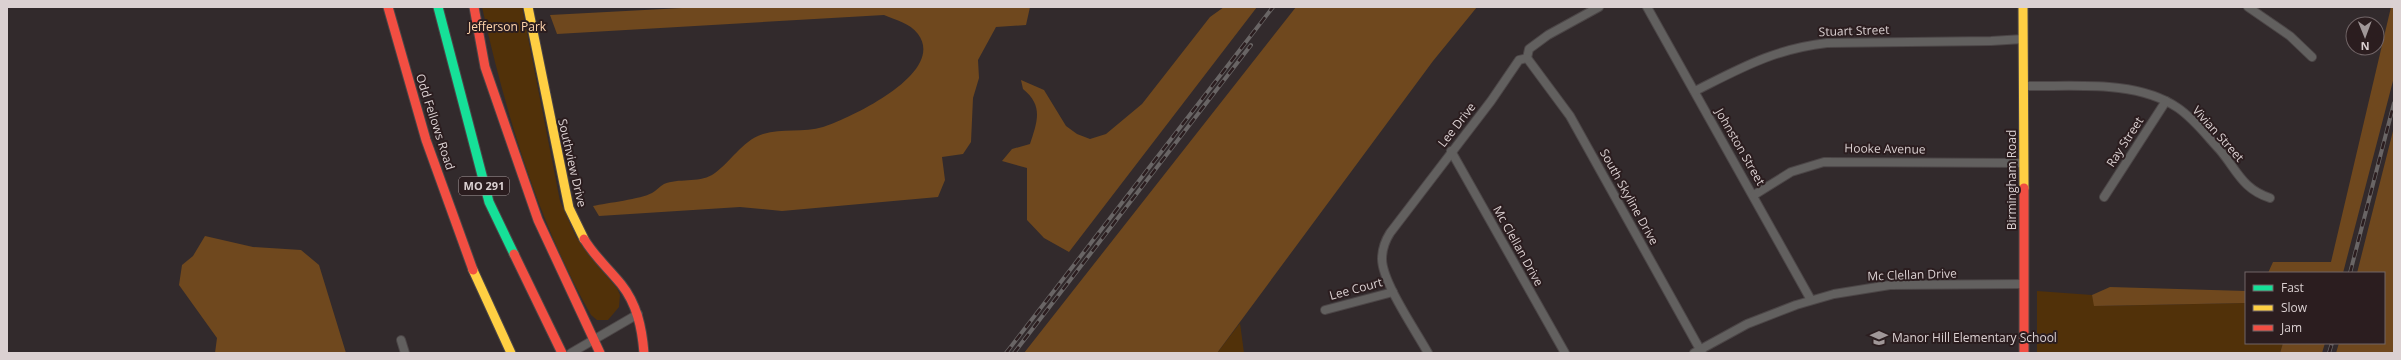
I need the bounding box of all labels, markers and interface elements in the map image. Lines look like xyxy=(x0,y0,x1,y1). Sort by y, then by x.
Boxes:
north arrow xyxy=(2345,16,2385,56)
park label: Jefferson Park xyxy=(467,18,547,35)
street label: Stuart Street xyxy=(1818,21,1890,40)
text: N xyxy=(2361,39,2370,54)
street label: Odd Fellows Road xyxy=(412,72,459,172)
street label: Lee Drive xyxy=(1434,99,1480,151)
street label: Vivian Street xyxy=(2189,102,2248,165)
street label: Johnston Street xyxy=(1711,104,1769,188)
street label: Ray Street xyxy=(2102,113,2147,170)
street label: Southview Drive xyxy=(554,117,591,209)
street label: Birmingham Road xyxy=(2003,130,2020,230)
street label: Hooke Avenue xyxy=(1844,139,1926,158)
street label: South Skyline Drive xyxy=(1596,146,1663,248)
road number: MO 291 xyxy=(459,177,509,195)
street label: Mc Clellan Drive xyxy=(1489,202,1548,289)
street label: Mc Clellan Drive xyxy=(1867,264,1957,285)
legend xyxy=(2245,272,2385,344)
street label: Lee Court xyxy=(1328,273,1384,304)
text: Fast xyxy=(2281,279,2304,296)
text: Slow xyxy=(2281,299,2308,316)
text: Jam xyxy=(2280,319,2302,336)
school or university icon: Manor Hill Elementary School xyxy=(1869,328,1889,348)
place label: Manor Hill Elementary School xyxy=(1892,329,2057,346)

